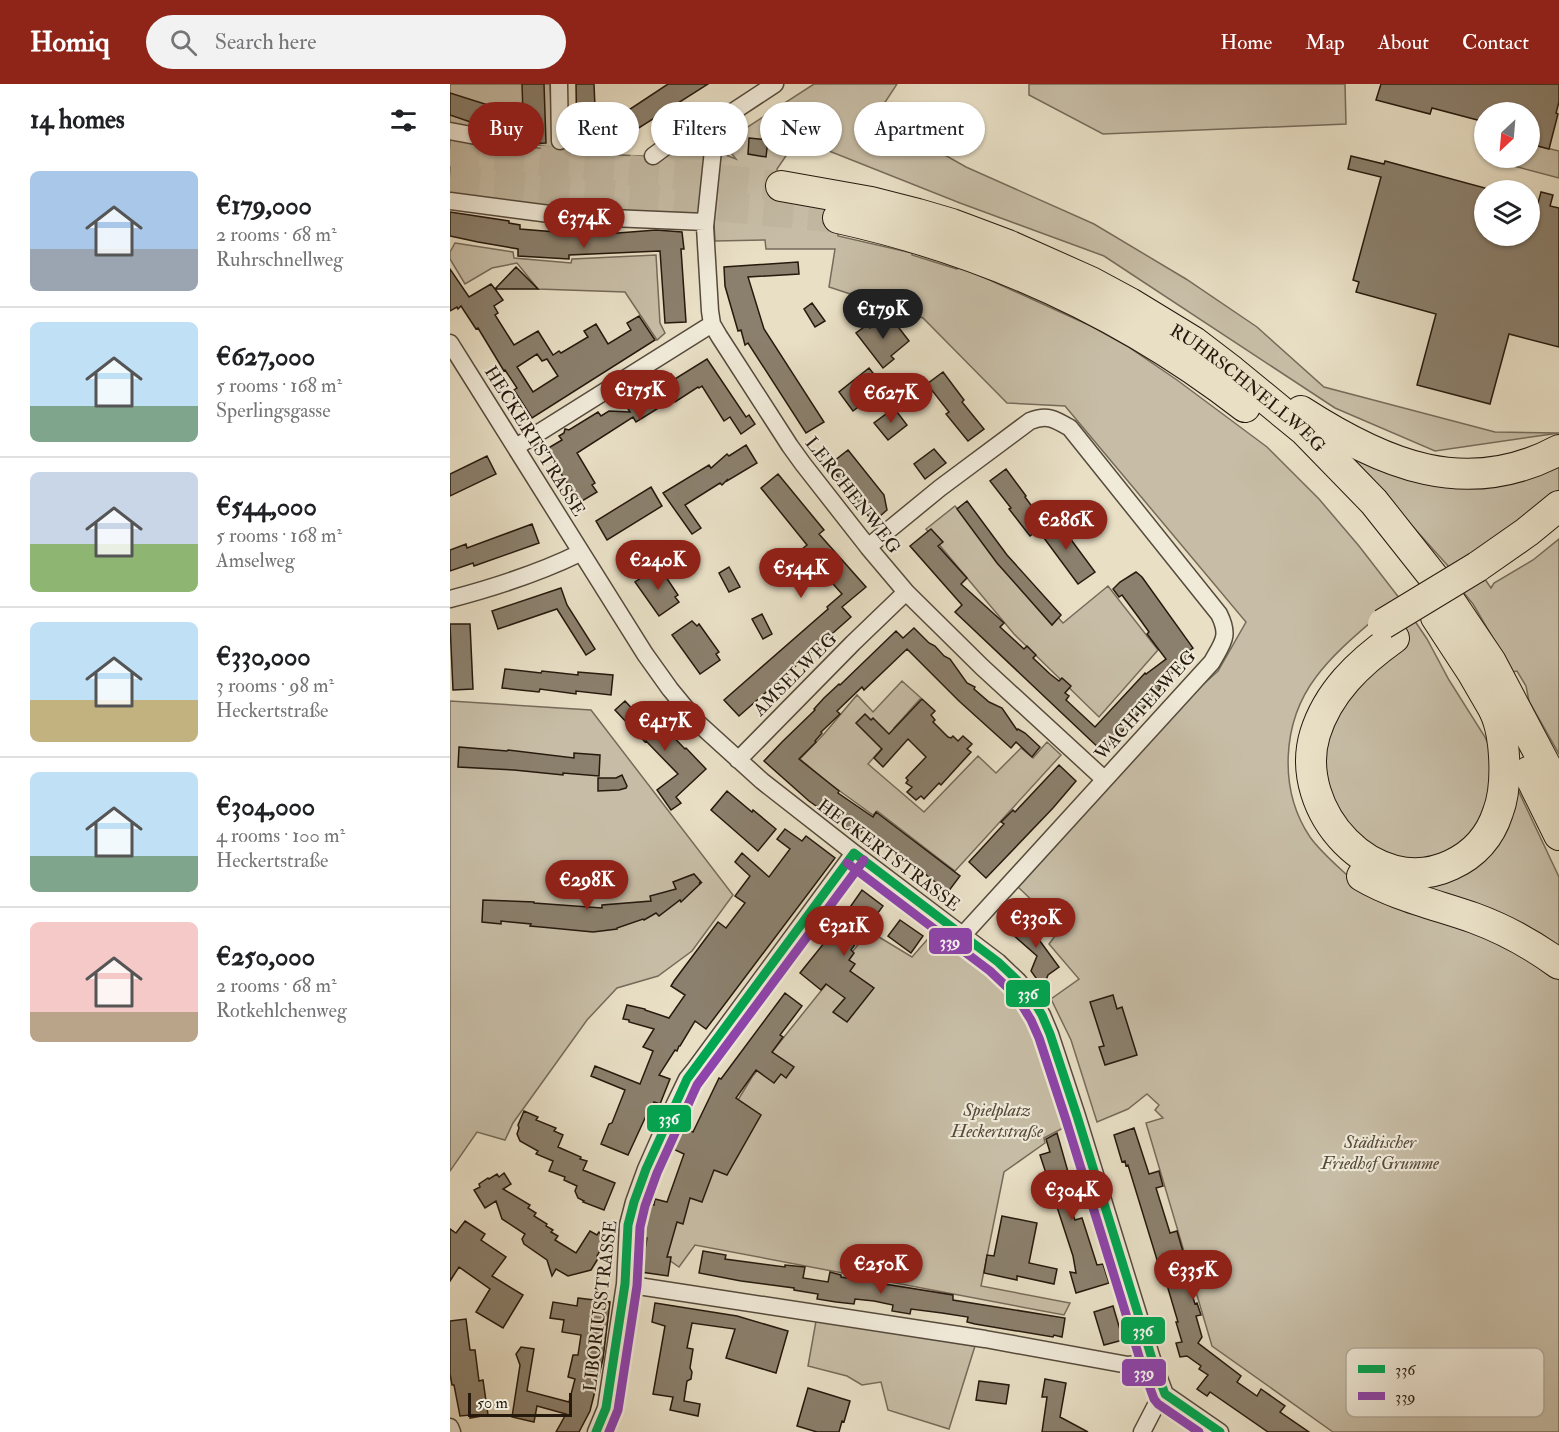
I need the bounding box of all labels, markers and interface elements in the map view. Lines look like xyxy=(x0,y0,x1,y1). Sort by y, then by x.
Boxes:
search box xyxy=(146,15,566,69)
text: Homiq xyxy=(30,25,110,60)
icon: search xyxy=(167,26,200,59)
text: Search here xyxy=(215,28,316,56)
text: Home xyxy=(1220,29,1272,56)
text: Map xyxy=(1305,29,1345,56)
text: About xyxy=(1378,29,1429,56)
text: Contact xyxy=(1462,29,1529,56)
chip: Buy xyxy=(468,102,544,156)
chip: Rent xyxy=(556,102,639,156)
chip: Filters xyxy=(651,102,748,156)
chip: New xyxy=(760,102,842,156)
chip: Apartment xyxy=(854,102,985,156)
north arrow xyxy=(1474,102,1540,168)
map controls xyxy=(1474,102,1540,246)
text: 14 homes xyxy=(30,104,125,136)
icon: filters xyxy=(387,104,420,137)
button: layers xyxy=(1474,180,1540,246)
text: €179,000 xyxy=(216,190,312,222)
icon: home xyxy=(78,195,150,267)
pin: €374K xyxy=(542,198,626,249)
text: €374K xyxy=(558,205,610,230)
text: 2 rooms · 68 m² xyxy=(216,222,337,247)
text: Ruhrschnellweg xyxy=(216,247,343,272)
pin: €179K xyxy=(841,289,925,340)
text: €179K xyxy=(857,296,909,321)
street label: RUHRSCHNELLWEG xyxy=(1166,319,1330,457)
text: €627,000 xyxy=(216,341,315,373)
icon: home xyxy=(78,346,150,418)
street label: HECKERTSTRASSE xyxy=(479,362,590,521)
pin: €175K xyxy=(598,370,682,421)
text: 5 rooms · 168 m² xyxy=(216,373,342,398)
pin: €627K xyxy=(849,373,933,424)
text: €175K xyxy=(615,377,665,402)
text: €627K xyxy=(863,380,919,405)
text: Sperlingsgasse xyxy=(216,398,331,423)
street label: LERCHENWEG xyxy=(800,432,905,558)
text: €544,000 xyxy=(216,491,317,523)
icon: home xyxy=(78,496,150,568)
pin: €286K xyxy=(1024,500,1108,551)
text: €286K xyxy=(1038,507,1094,532)
text: 5 rooms · 168 m² xyxy=(216,523,342,548)
pin: €240K xyxy=(616,540,700,591)
text: €240K xyxy=(630,547,686,572)
text: Amselweg xyxy=(216,548,295,573)
pin: €544K xyxy=(759,548,843,599)
text: €544K xyxy=(773,555,829,580)
street label: AMSELWEG xyxy=(748,627,842,722)
text: €330,000 xyxy=(216,641,311,673)
street label: WACHTELWEG xyxy=(1089,645,1201,766)
icon: home xyxy=(78,646,150,718)
text: 3 rooms · 98 m² xyxy=(216,673,334,698)
text: Heckertstraße xyxy=(216,698,328,723)
pin: €417K xyxy=(623,701,707,752)
text: €417K xyxy=(639,708,691,733)
text: €304,000 xyxy=(216,791,315,823)
street label: HECKERTSTRASSE xyxy=(813,794,965,917)
icon: home xyxy=(78,796,150,868)
text: 4 rooms · 100 m² xyxy=(216,823,345,848)
text: Heckertstraße xyxy=(216,848,328,873)
pin: €298K xyxy=(545,860,629,911)
text: €298K xyxy=(559,867,615,892)
pin: €330K xyxy=(994,898,1078,949)
text: €330K xyxy=(1010,905,1062,930)
pin: €321K xyxy=(802,906,886,957)
text: €321K xyxy=(819,913,869,938)
line badge: 339 xyxy=(928,927,973,955)
text: 339 xyxy=(940,932,960,952)
text: €250,000 xyxy=(216,941,315,973)
icon: home xyxy=(78,946,150,1018)
text: 2 rooms · 68 m² xyxy=(216,973,337,998)
line badge: 336 xyxy=(1005,979,1051,1008)
text: 336 xyxy=(1018,984,1040,1004)
text: Rotkehlchenweg xyxy=(216,998,347,1023)
park label: Spielplatz Heckertstraße xyxy=(950,1099,1044,1143)
line badge: 336 xyxy=(646,1104,692,1133)
text: 336 xyxy=(659,1109,681,1129)
park label: Städtischer Friedhof Grumme xyxy=(1320,1131,1440,1175)
pin: €304K xyxy=(1030,1170,1114,1221)
text: €304K xyxy=(1045,1177,1099,1202)
street label: LIBORIUSSTRASSE xyxy=(579,1219,622,1393)
pin: €250K xyxy=(839,1244,923,1295)
pin: €335K xyxy=(1151,1250,1235,1301)
text: €250K xyxy=(854,1251,908,1276)
text: €335K xyxy=(1168,1257,1218,1282)
line badge: 336 xyxy=(1120,1316,1166,1345)
text: 336 xyxy=(1133,1321,1155,1341)
legend xyxy=(1346,1348,1544,1417)
line badge: 339 xyxy=(1121,1358,1167,1387)
text: 336 xyxy=(1395,1360,1416,1380)
text: 339 xyxy=(1134,1363,1154,1383)
text: 339 xyxy=(1395,1387,1415,1407)
scale bar xyxy=(468,1390,572,1418)
text: 50 m xyxy=(477,1393,508,1413)

